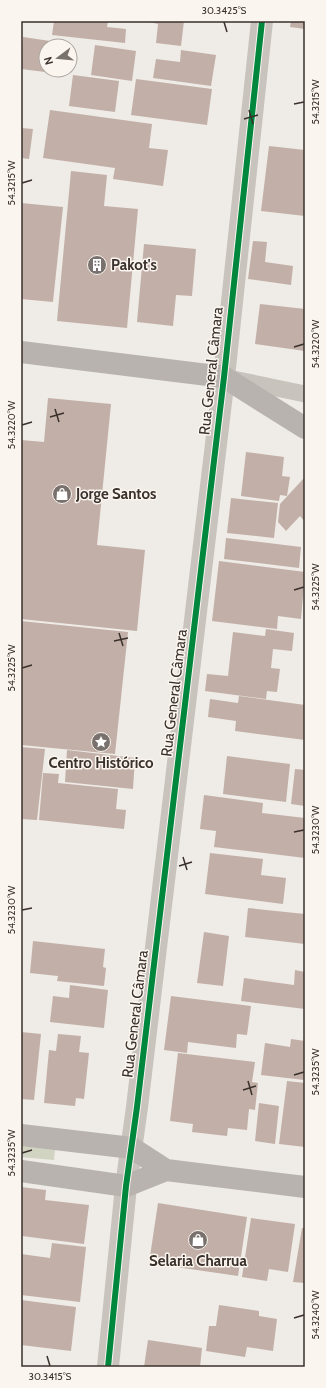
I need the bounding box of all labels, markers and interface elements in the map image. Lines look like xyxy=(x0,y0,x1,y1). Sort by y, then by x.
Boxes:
text: 30.3425°S xyxy=(202,4,247,17)
north arrow xyxy=(38,38,78,78)
text: N xyxy=(41,55,56,66)
text: 54.3215°W xyxy=(309,79,322,124)
text: 54.3215°W xyxy=(5,160,18,205)
building icon: Pakot's xyxy=(86,254,108,276)
place label: Pakot's xyxy=(111,256,157,274)
street label: Rua General Câmara xyxy=(195,305,227,436)
text: 54.3220°W xyxy=(309,319,322,368)
text: 54.3220°W xyxy=(5,400,18,449)
shop icon: Jorge Santos xyxy=(51,483,73,505)
place label: Jorge Santos xyxy=(75,485,156,503)
text: 54.3225°W xyxy=(309,563,322,610)
street label: Rua General Câmara xyxy=(157,627,191,758)
text: 54.3225°W xyxy=(5,644,18,691)
place icon: Centro Histórico xyxy=(90,731,112,753)
place label: Centro Histórico xyxy=(48,754,154,772)
text: 54.3230°W xyxy=(309,805,322,854)
text: 54.3230°W xyxy=(5,885,18,934)
street label: Rua General Câmara xyxy=(118,948,152,1079)
text: 54.3235°W xyxy=(309,1048,322,1095)
text: 54.3235°W xyxy=(5,1129,18,1176)
shop icon: Selaria Charrua xyxy=(187,1229,209,1251)
place label: Selaria Charrua xyxy=(149,1252,247,1270)
text: 54.3240°W xyxy=(309,1290,322,1339)
text: 30.3415°S xyxy=(29,1370,72,1383)

